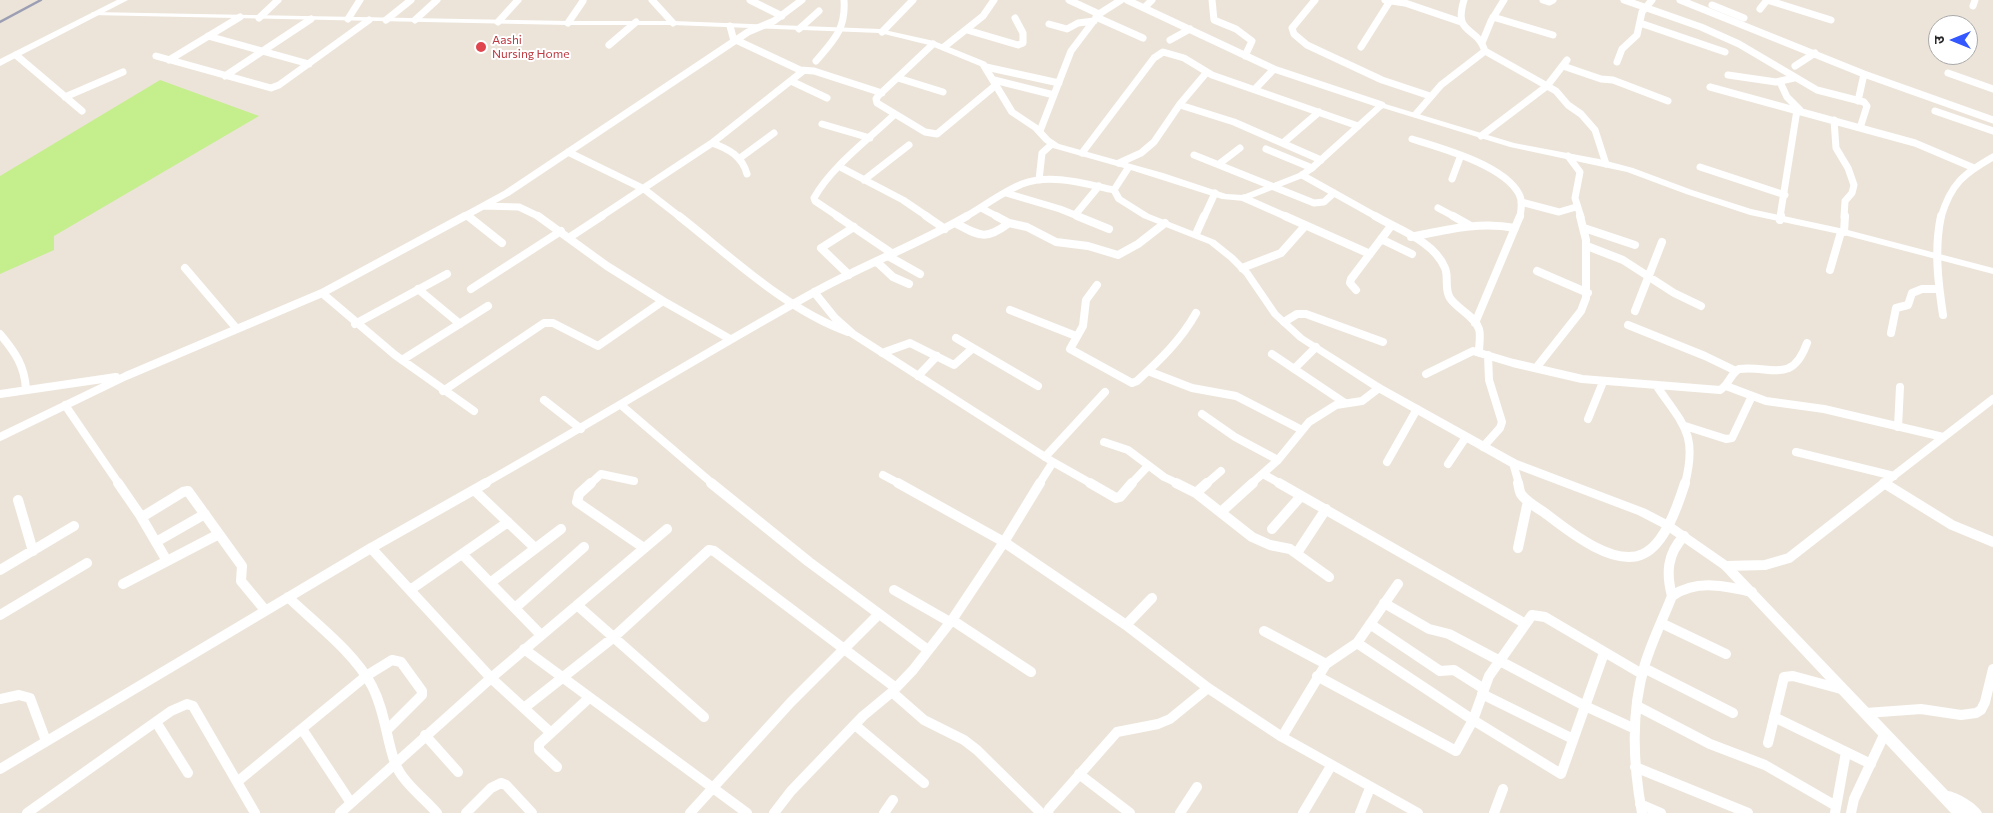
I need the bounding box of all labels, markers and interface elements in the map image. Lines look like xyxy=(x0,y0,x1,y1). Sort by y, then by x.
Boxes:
north arrow xyxy=(1928,15,1978,65)
place label: Aashi Nursing Home xyxy=(492,33,570,61)
text: उ xyxy=(1930,36,1947,44)
marker: Aashi Nursing Home xyxy=(474,40,488,54)

